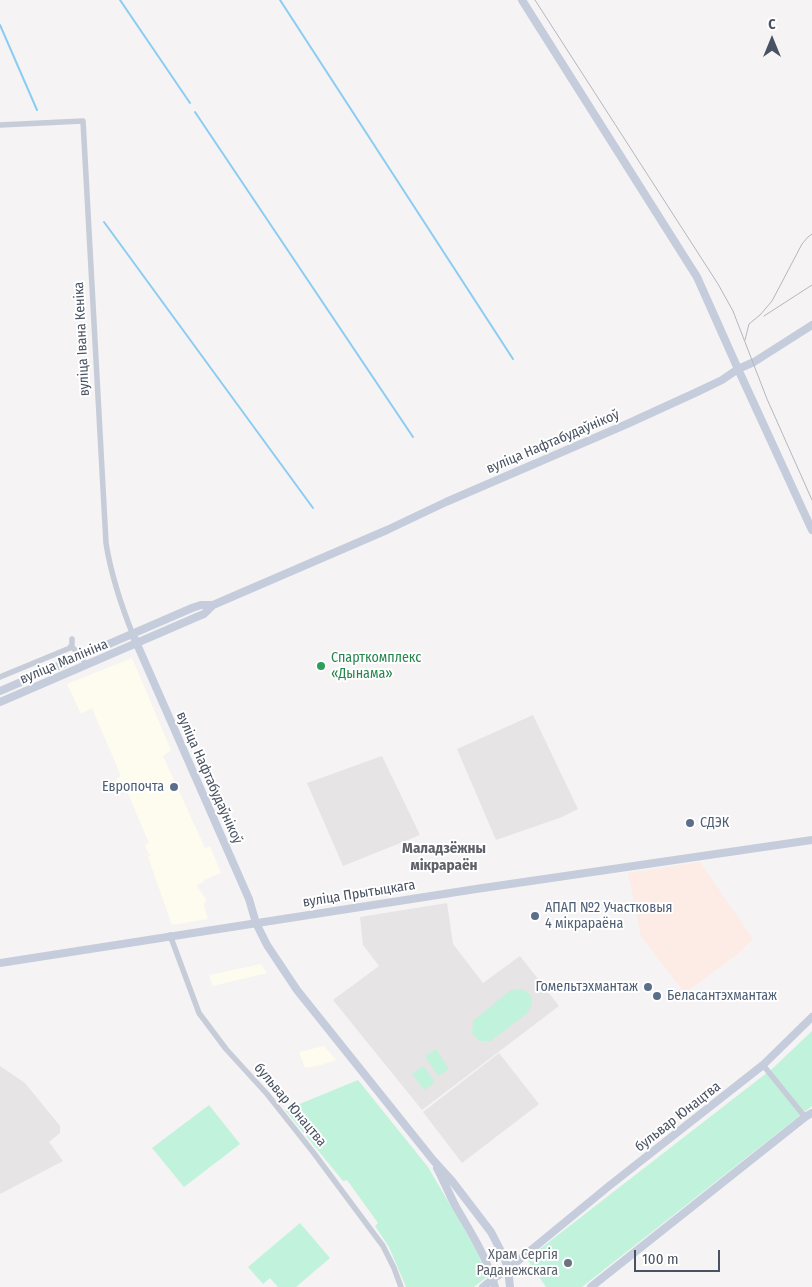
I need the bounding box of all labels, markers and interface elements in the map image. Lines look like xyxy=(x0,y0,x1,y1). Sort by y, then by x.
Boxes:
north arrow xyxy=(747,15,797,65)
text: С xyxy=(768,16,776,33)
street label: вуліца Івана Кеніка xyxy=(71,281,93,397)
street label: вуліца Нафтабудаўнікоў xyxy=(484,406,622,478)
street label: вуліца Малініна xyxy=(17,636,111,688)
place label: Спарткомплекс «Дынама» xyxy=(331,650,421,682)
marker: Спарткомплекс «Дынама» xyxy=(315,660,327,672)
street label: вуліца Нафтабудаўнікоў xyxy=(172,709,246,847)
place label: Европочта xyxy=(102,779,164,795)
marker: Европочта xyxy=(168,781,180,793)
place label: СДЭК xyxy=(700,815,729,831)
marker: СДЭК xyxy=(684,817,696,829)
district label: Маладзёжны мікрараён xyxy=(402,840,486,875)
street label: вуліца Прытыцкага xyxy=(301,877,417,911)
place label: АПАП №2 Участковыя 4 мікрараёна xyxy=(545,900,672,932)
marker: АПАП №2 Участковыя 4 мікрараёна xyxy=(529,910,541,922)
place label: Гомельтэхмантаж xyxy=(535,979,638,995)
marker: Гомельтэхмантаж xyxy=(642,981,654,993)
place label: Беласантэхмантаж xyxy=(667,988,777,1004)
marker: Беласантэхмантаж xyxy=(651,990,663,1002)
street label: бульвар Юнацтва xyxy=(250,1060,330,1150)
street label: бульвар Юнацтва xyxy=(632,1078,724,1156)
scale bar xyxy=(637,1240,723,1272)
place label: Храм Сергія Раданежскага xyxy=(477,1247,558,1280)
text: 100 m xyxy=(642,1250,679,1268)
marker: Храм Сергія Раданежскага xyxy=(562,1257,574,1269)

